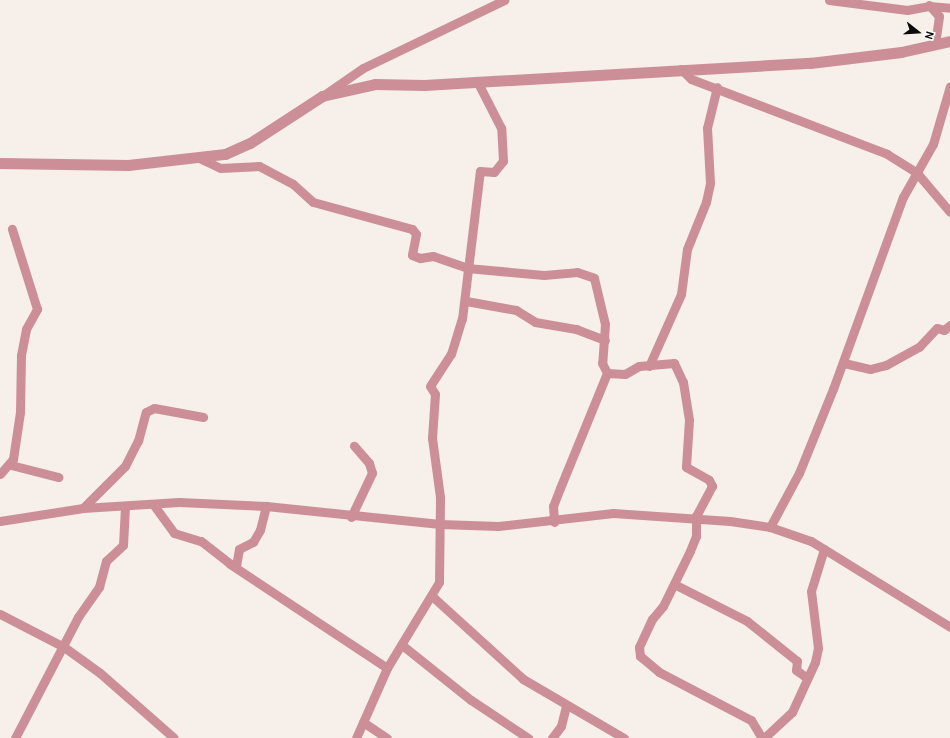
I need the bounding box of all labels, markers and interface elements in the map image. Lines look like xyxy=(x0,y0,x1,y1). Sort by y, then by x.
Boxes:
north arrow xyxy=(898,12,938,52)
text: N xyxy=(922,30,937,41)

